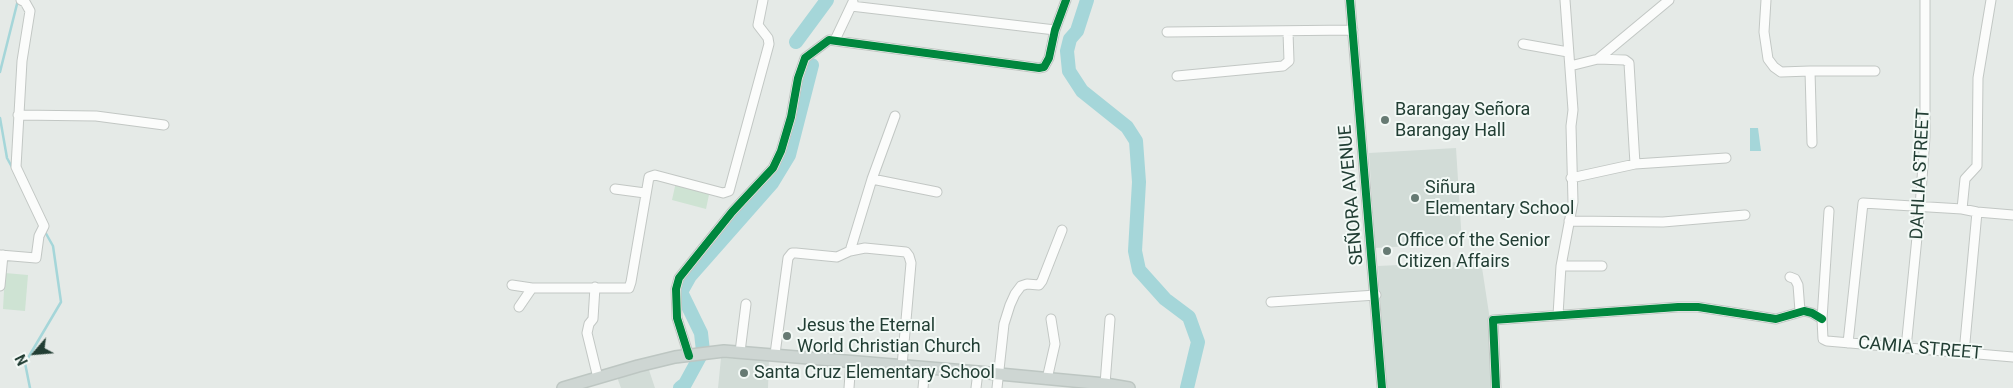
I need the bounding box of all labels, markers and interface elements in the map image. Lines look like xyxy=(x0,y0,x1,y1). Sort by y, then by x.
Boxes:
place label: Barangay Señora Barangay Hall xyxy=(1395,99,1530,142)
street label: DAHLIA STREET xyxy=(1907,108,1935,240)
marker: Barangay Señora Barangay Hall xyxy=(1379,114,1391,126)
street label: SEÑORA AVENUE xyxy=(1335,124,1369,266)
place label: Siñura Elementary School xyxy=(1425,177,1574,220)
marker: Siñura Elementary School xyxy=(1409,192,1421,204)
place label: Office of the Senior Citizen Affairs xyxy=(1397,230,1550,272)
marker: Office of the Senior Citizen Affairs xyxy=(1381,245,1393,257)
place label: Jesus the Eternal World Christian Church xyxy=(797,315,981,358)
north arrow xyxy=(10,328,60,378)
marker: Jesus the Eternal World Christian Church xyxy=(781,330,793,342)
street label: CAMIA STREET xyxy=(1857,333,1983,365)
text: N xyxy=(12,352,31,368)
place label: Santa Cruz Elementary School xyxy=(754,362,995,384)
marker: Santa Cruz Elementary School xyxy=(738,367,750,379)

